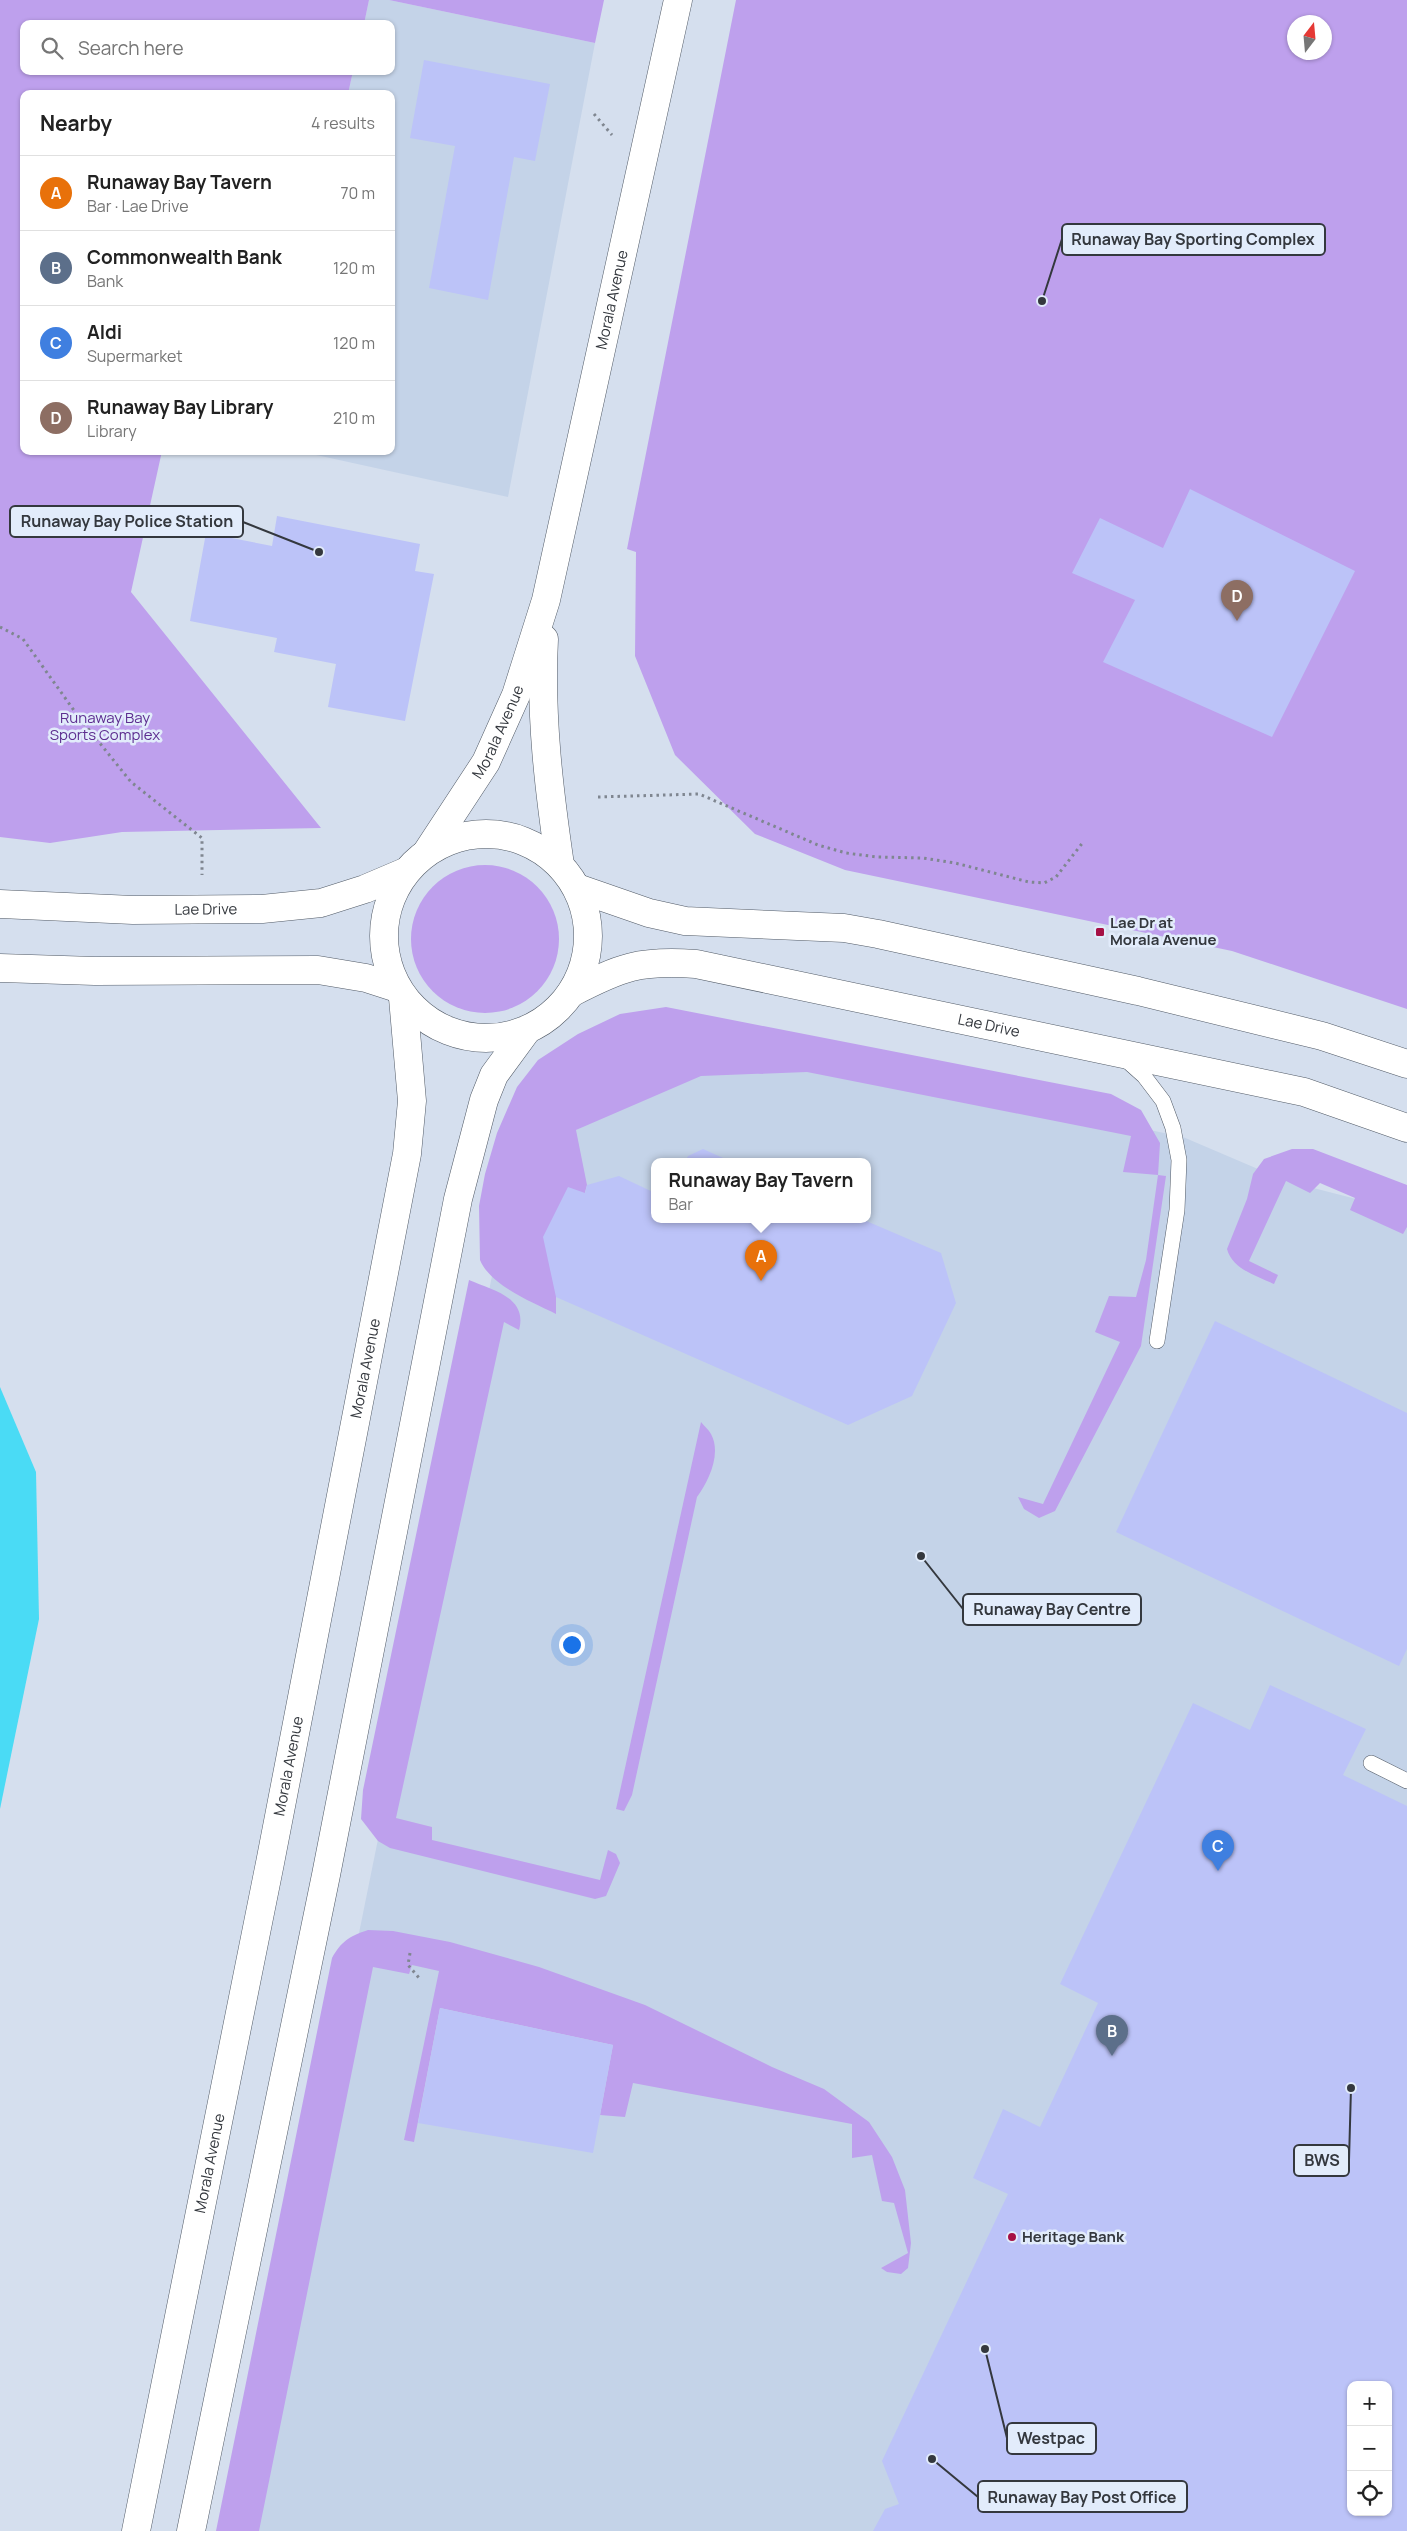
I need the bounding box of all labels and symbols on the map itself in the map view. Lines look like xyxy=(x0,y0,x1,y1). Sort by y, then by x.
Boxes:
north arrow xyxy=(1287,15,1332,60)
callout: Runaway Bay Sporting Complex xyxy=(1062,224,1325,255)
text: Runaway Bay Sporting Complex xyxy=(1071,228,1315,250)
street label: Morala Avenue xyxy=(590,248,633,351)
callout: Runaway Bay Police Station xyxy=(10,506,243,537)
text: Runaway Bay Police Station xyxy=(21,510,233,532)
pin: D xyxy=(1221,580,1253,621)
street label: Morala Avenue xyxy=(467,682,528,783)
park label: Runaway Bay Sports Complex xyxy=(50,707,160,745)
street label: Lae Drive xyxy=(174,898,238,920)
place label: Lae Dr at Morala Avenue xyxy=(1110,912,1216,950)
marker: Lae Dr at Morala Avenue xyxy=(1094,926,1106,938)
street label: Lae Drive xyxy=(956,1008,1022,1042)
pin: A xyxy=(745,1240,777,1281)
street label: Morala Avenue xyxy=(345,1316,385,1420)
callout: Runaway Bay Centre xyxy=(963,1594,1141,1625)
text: Runaway Bay Centre xyxy=(973,1598,1131,1620)
your location xyxy=(559,1632,585,1658)
street label: Morala Avenue xyxy=(268,1714,308,1818)
pin: C xyxy=(1202,1830,1234,1871)
pin: B xyxy=(1096,2015,1128,2056)
street label: Morala Avenue xyxy=(189,2111,230,2215)
callout: BWS xyxy=(1294,2145,1349,2176)
text: BWS xyxy=(1304,2149,1340,2171)
place label: Heritage Bank xyxy=(1022,2226,1125,2247)
marker: Heritage Bank xyxy=(1006,2231,1018,2243)
callout: Westpac xyxy=(1007,2423,1096,2454)
text: Westpac xyxy=(1017,2427,1085,2449)
callout: Runaway Bay Post Office xyxy=(978,2481,1187,2512)
text: Runaway Bay Post Office xyxy=(987,2486,1177,2508)

